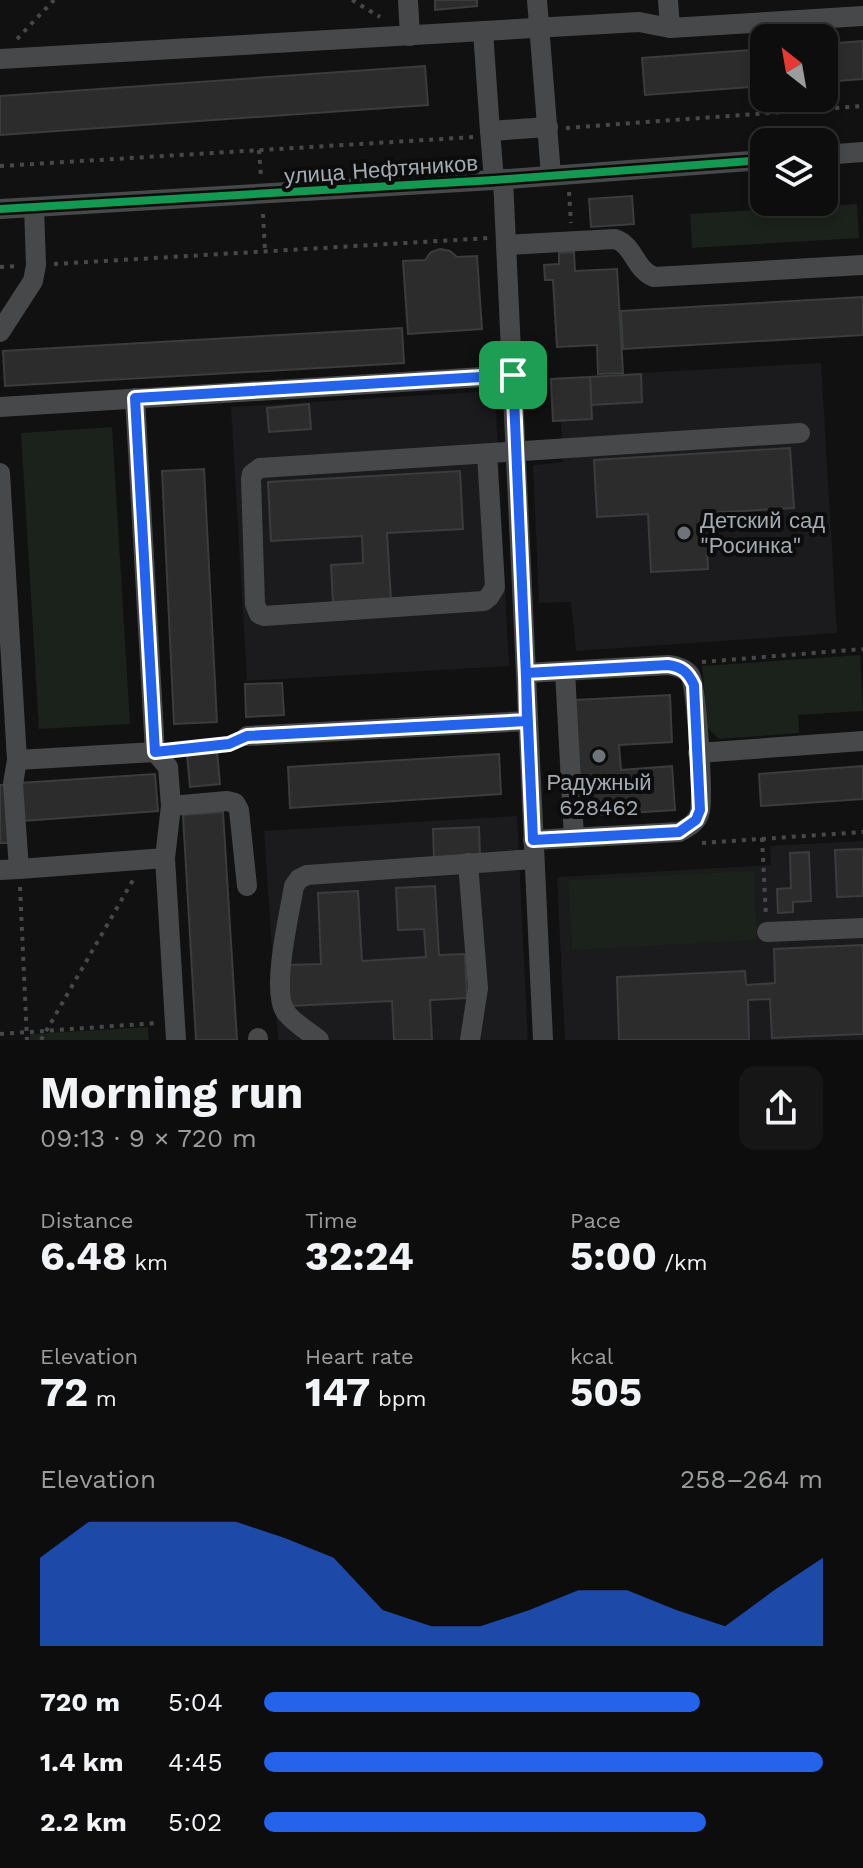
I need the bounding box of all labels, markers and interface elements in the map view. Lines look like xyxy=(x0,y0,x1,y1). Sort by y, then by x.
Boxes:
north arrow xyxy=(750,24,838,112)
map controls xyxy=(750,24,838,216)
button: layers xyxy=(750,128,838,216)
street label: улица Нефтяников xyxy=(283,150,479,189)
pin xyxy=(479,341,547,409)
icon: arrive xyxy=(491,353,535,397)
place label: Детский сад "Росинка" xyxy=(700,508,825,558)
marker: Детский сад "Росинка" xyxy=(675,524,693,542)
marker: Радужный 628462 xyxy=(590,747,608,765)
place label: Радужный 628462 xyxy=(546,770,652,820)
button: share xyxy=(739,1066,823,1150)
text: Morning run xyxy=(40,1067,303,1119)
text: 09:13 · 9 × 720 m xyxy=(40,1123,257,1153)
text: Distance xyxy=(40,1208,134,1233)
text: Time xyxy=(305,1208,357,1233)
text: Pace xyxy=(570,1208,621,1233)
text: 6.48 xyxy=(40,1233,127,1280)
text: 32:24 xyxy=(305,1233,414,1280)
text: 5:00 xyxy=(570,1233,657,1280)
text: km xyxy=(127,1250,168,1275)
text: /km xyxy=(657,1250,707,1275)
text: Elevation xyxy=(40,1344,138,1369)
text: Heart rate xyxy=(305,1344,414,1369)
text: kcal xyxy=(570,1344,614,1369)
text: 72 xyxy=(40,1369,88,1416)
text: 147 xyxy=(305,1369,370,1416)
text: 505 xyxy=(570,1369,642,1416)
text: m xyxy=(88,1386,117,1411)
text: bpm xyxy=(370,1386,426,1411)
text: Elevation xyxy=(40,1464,156,1494)
text: 258–264 m xyxy=(680,1464,823,1494)
text: 720 m xyxy=(40,1687,120,1717)
text: 5:04 xyxy=(168,1687,223,1717)
text: 1.4 km xyxy=(40,1747,124,1777)
text: 4:45 xyxy=(168,1747,223,1777)
text: 2.2 km xyxy=(40,1807,127,1837)
text: 5:02 xyxy=(168,1807,222,1837)

